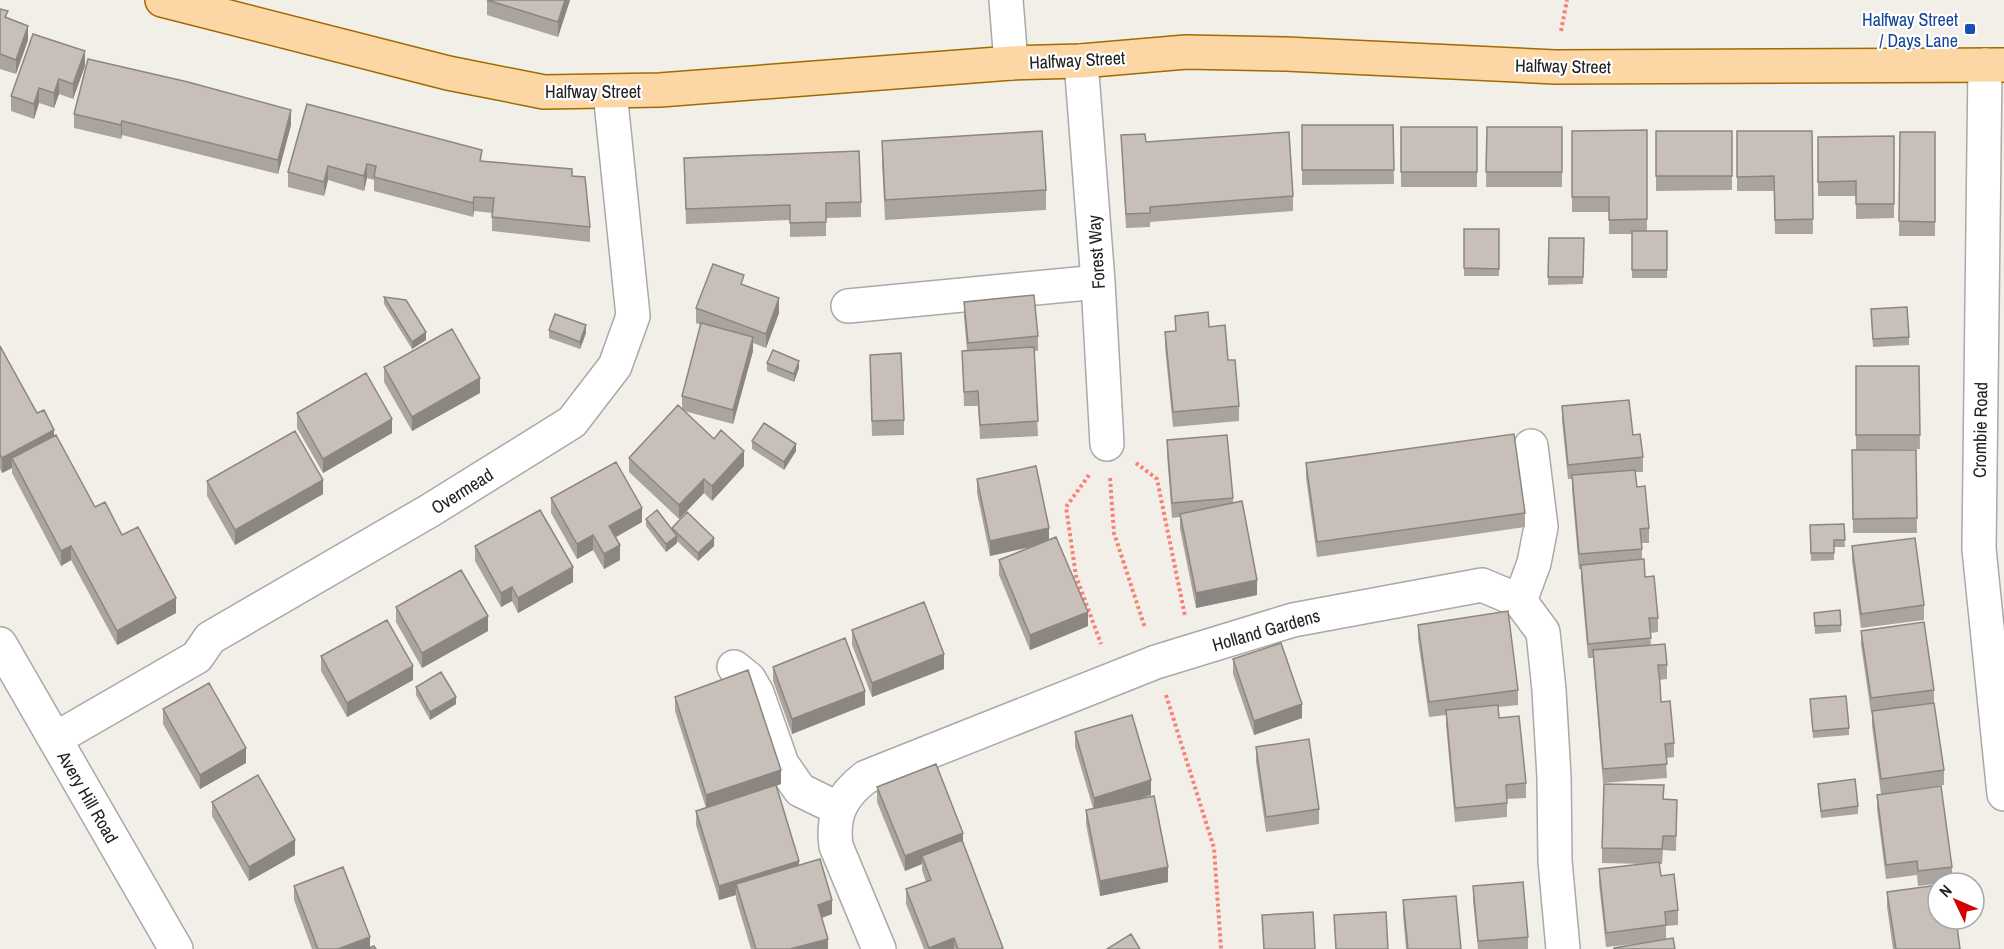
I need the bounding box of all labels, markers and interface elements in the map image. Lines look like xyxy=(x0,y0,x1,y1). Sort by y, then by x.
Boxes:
place label: Halfway Street / Days Lane xyxy=(1862,7,1958,53)
marker: Halfway Street / Days Lane xyxy=(1963,22,1977,36)
street label: Halfway Street xyxy=(1028,45,1126,75)
street label: Halfway Street xyxy=(1515,53,1611,79)
street label: Halfway Street xyxy=(545,79,641,104)
street label: Forest Way xyxy=(1081,214,1111,290)
street label: Crombie Road xyxy=(1967,382,1993,478)
street label: Overmead xyxy=(426,462,498,520)
street label: Holland Gardens xyxy=(1209,603,1323,657)
street label: Avery Hill Road xyxy=(51,746,124,848)
north arrow xyxy=(1926,871,1986,931)
text: N xyxy=(1934,880,1956,902)

